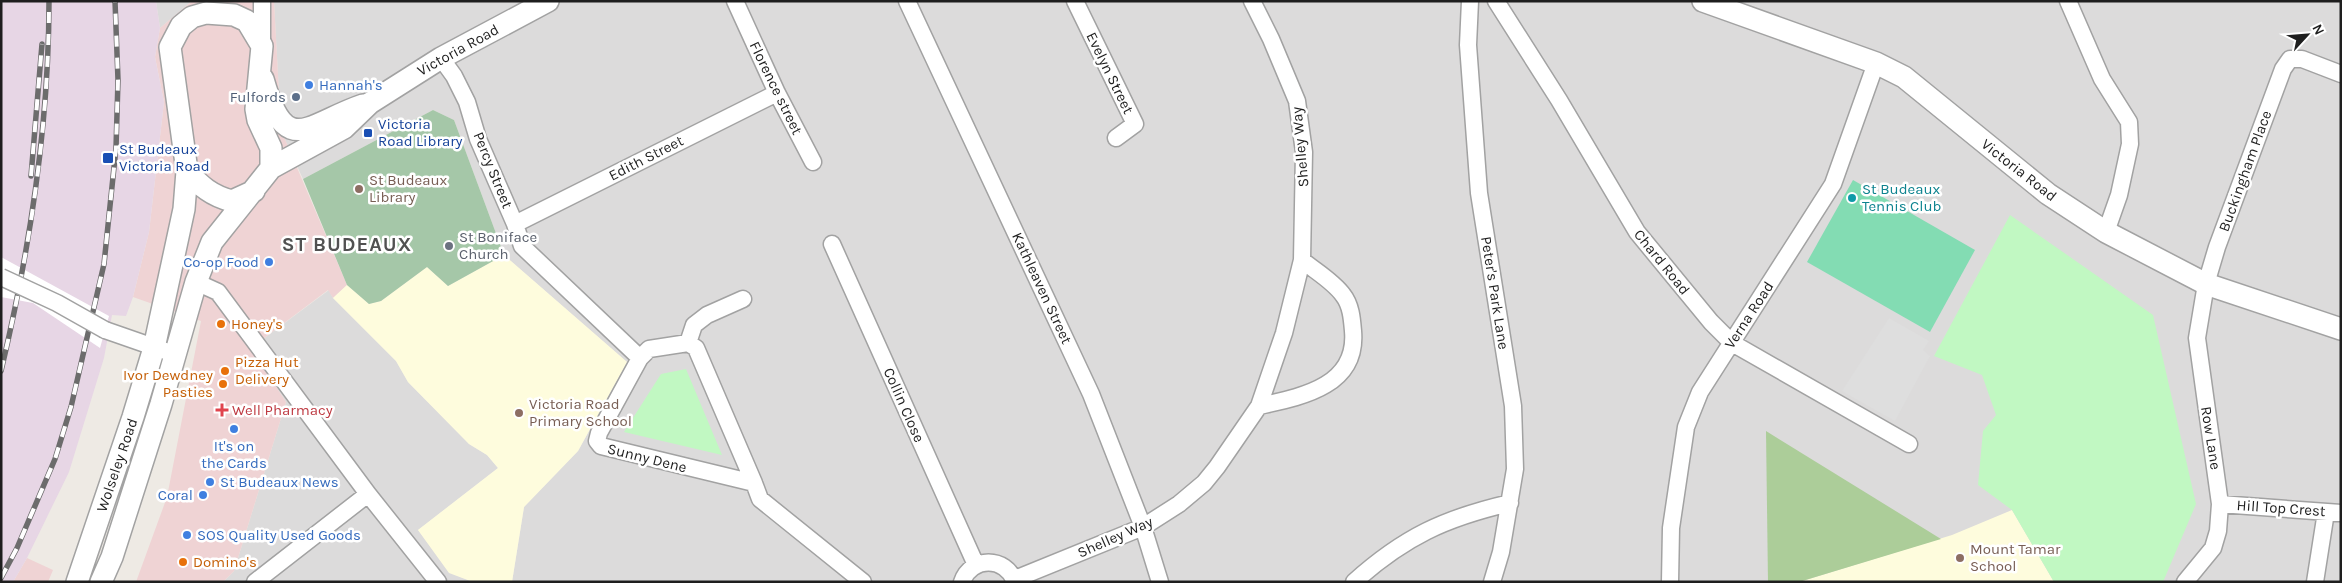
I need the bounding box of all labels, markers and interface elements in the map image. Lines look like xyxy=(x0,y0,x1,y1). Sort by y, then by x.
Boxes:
north arrow xyxy=(2282,10,2332,60)
street label: Victoria Road xyxy=(414,20,502,80)
text: N xyxy=(2308,21,2328,38)
street label: Evelyn Street xyxy=(1082,29,1138,117)
street label: Florence street xyxy=(746,38,806,138)
place label: Hannah's xyxy=(319,76,383,94)
marker: Hannah's xyxy=(303,79,315,91)
place label: Fulfords xyxy=(230,88,286,106)
marker: Fulfords xyxy=(290,91,302,103)
street label: Shelley Way xyxy=(1288,106,1312,188)
street label: Buckingham Place xyxy=(2215,108,2275,234)
place label: Victoria Road Library xyxy=(378,115,463,150)
marker: Victoria Road Library xyxy=(362,127,374,139)
street label: Percy Street xyxy=(470,129,517,211)
street label: Edith Street xyxy=(606,131,687,184)
street label: Victoria Road xyxy=(1978,135,2060,205)
place label: St Budeaux Victoria Road xyxy=(119,140,210,175)
marker: St Budeaux Victoria Road xyxy=(101,151,115,165)
place label: St Budeaux Library xyxy=(369,171,448,206)
place label: St Budeaux Tennis Club xyxy=(1862,180,1941,215)
marker: St Budeaux Library xyxy=(353,183,365,195)
marker: St Budeaux Tennis Club xyxy=(1846,192,1858,204)
street label: Chard Road xyxy=(1630,226,1694,298)
place label: St Boniface Church xyxy=(459,228,537,263)
street label: Kathleaven Street xyxy=(1008,229,1076,347)
district label: ST BUDEAUX xyxy=(282,233,412,256)
street label: Peter's Park Lane xyxy=(1477,235,1513,351)
marker: St Boniface Church xyxy=(443,240,455,252)
place label: Co-op Food xyxy=(183,253,259,271)
marker: Co-op Food xyxy=(263,256,275,268)
street label: Verna Road xyxy=(1721,278,1777,352)
place label: Honey's xyxy=(231,315,283,333)
marker: Honey's xyxy=(215,318,227,330)
place label: Pizza Hut Delivery xyxy=(235,353,299,388)
marker: Pizza Hut Delivery xyxy=(219,365,231,377)
street label: Collin Close xyxy=(879,365,929,445)
place label: Ivor Dewdney Pasties xyxy=(123,366,213,401)
marker: Ivor Dewdney Pasties xyxy=(217,378,229,390)
place label: Victoria Road Primary School xyxy=(529,395,632,430)
place label: Well Pharmacy xyxy=(232,401,333,419)
marker: Well Pharmacy xyxy=(216,404,228,416)
street label: Row Lane xyxy=(2197,405,2225,471)
marker: Victoria Road Primary School xyxy=(513,407,525,419)
street label: Wolseley Road xyxy=(93,416,141,514)
marker: It's on the Cards xyxy=(228,423,240,435)
place label: It's on the Cards xyxy=(201,437,267,472)
street label: Sunny Dene xyxy=(605,439,689,477)
place label: St Budeaux News xyxy=(220,473,339,491)
marker: St Budeaux News xyxy=(204,476,216,488)
place label: Coral xyxy=(158,486,193,504)
marker: Coral xyxy=(197,489,209,501)
street label: Hill Top Crest xyxy=(2236,496,2326,520)
street label: Shelley Way xyxy=(1075,512,1156,562)
place label: SOS Quality Used Goods xyxy=(197,526,361,544)
marker: SOS Quality Used Goods xyxy=(181,529,193,541)
place label: Mount Tamar School xyxy=(1970,540,2061,575)
marker: Mount Tamar School xyxy=(1954,552,1966,564)
place label: Domino's xyxy=(193,553,257,571)
marker: Domino's xyxy=(177,556,189,568)

